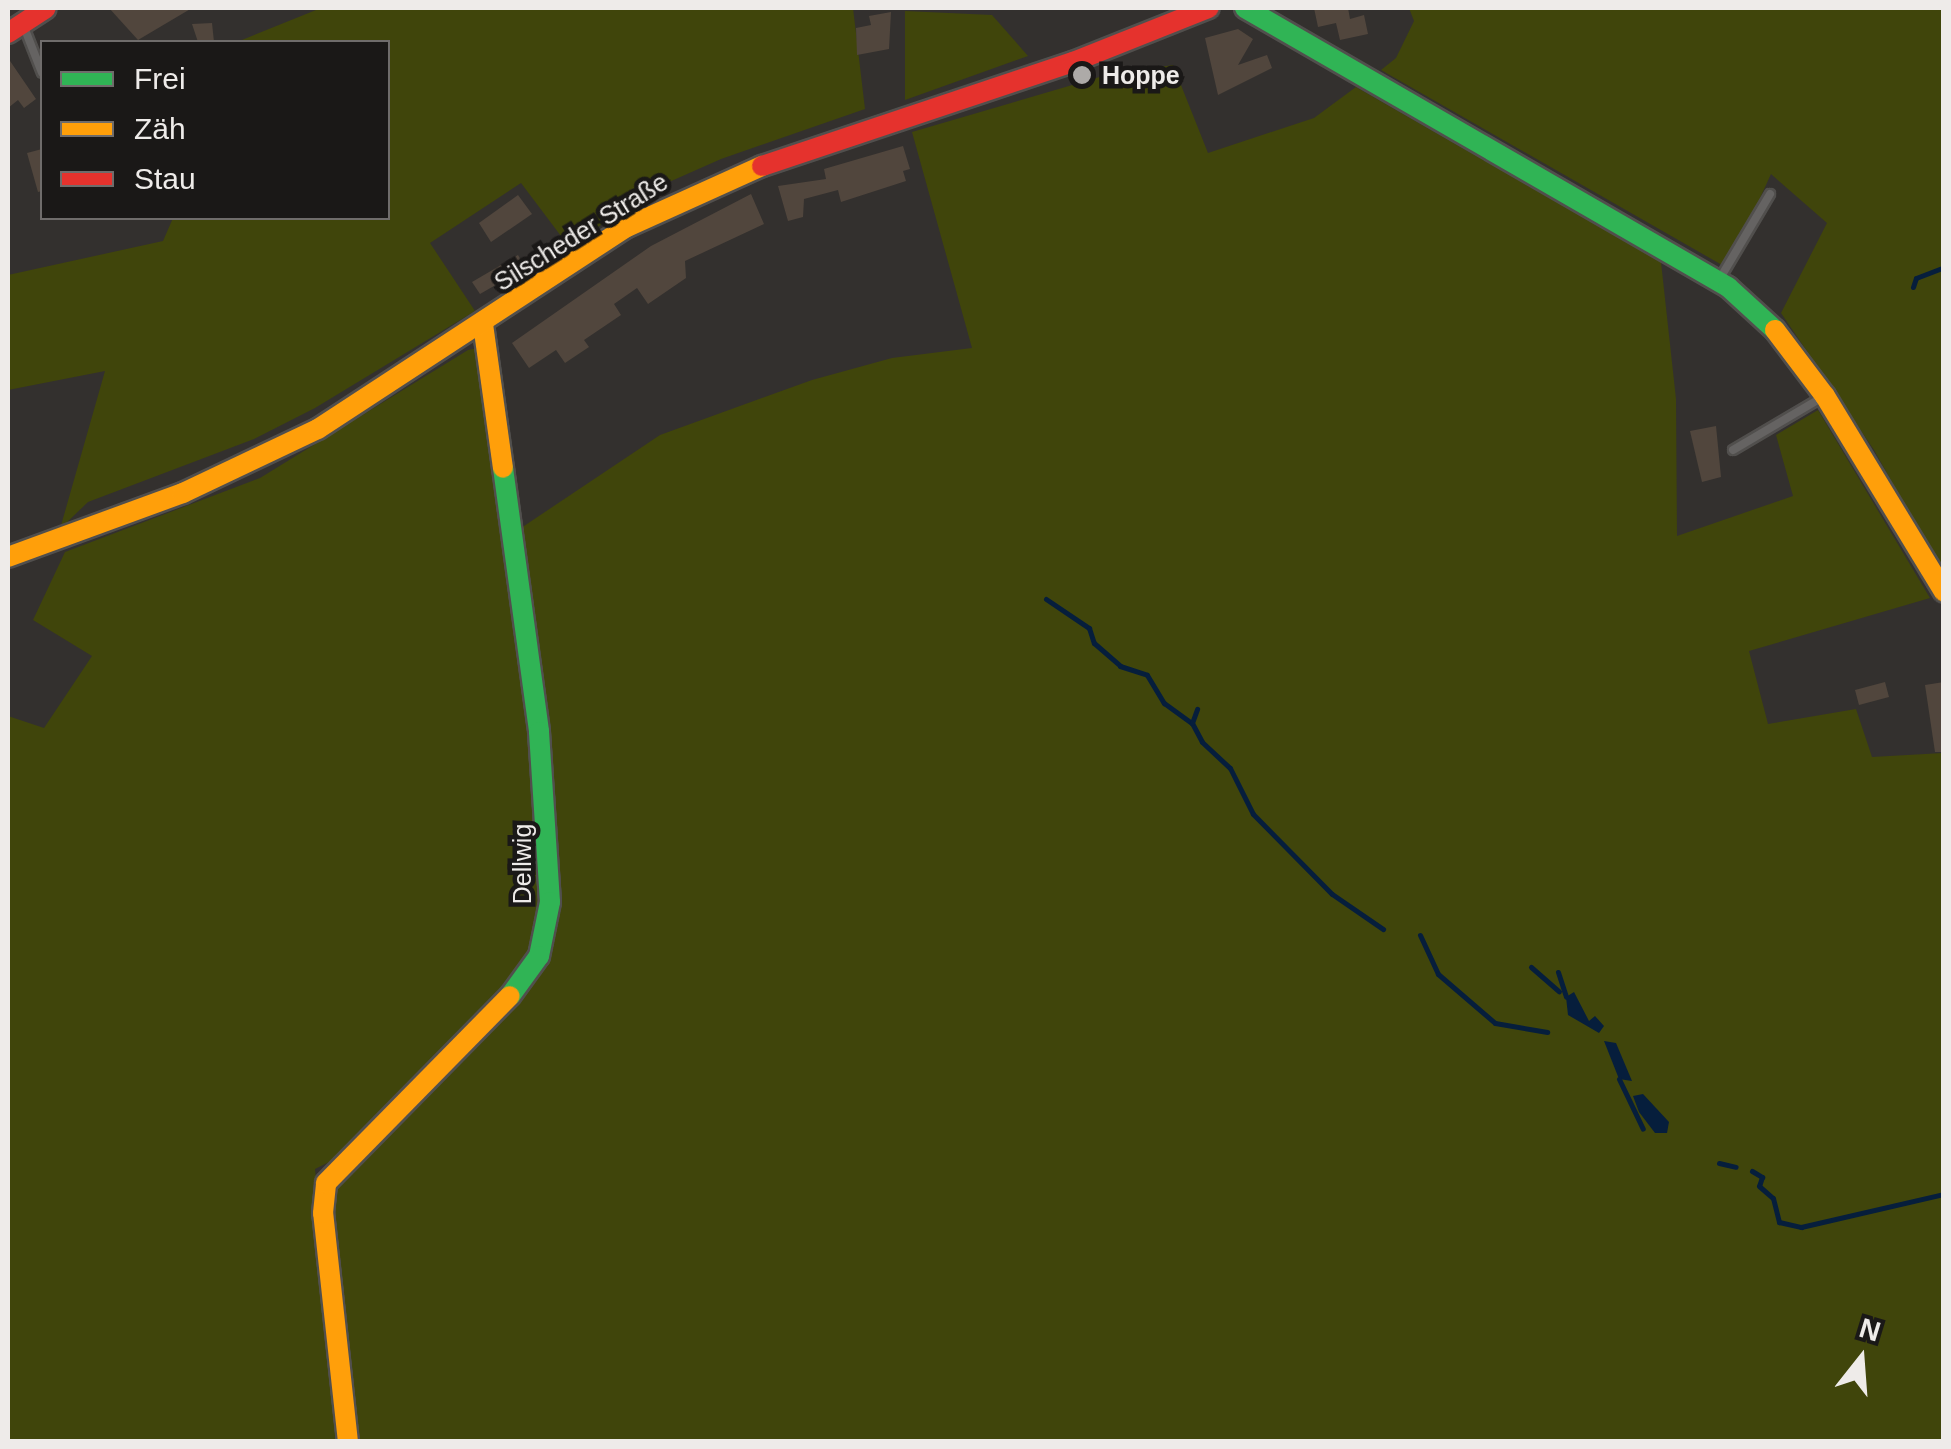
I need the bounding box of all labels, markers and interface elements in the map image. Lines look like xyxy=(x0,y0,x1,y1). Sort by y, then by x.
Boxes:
legend xyxy=(40,40,390,220)
place label: Hoppe xyxy=(1102,60,1180,90)
text: Frei xyxy=(134,62,186,95)
marker: Hoppe xyxy=(1071,64,1093,86)
text: Zäh xyxy=(134,112,186,145)
text: Stau xyxy=(134,162,196,195)
street label: Silscheder Straße xyxy=(489,167,673,297)
street label: Dellwig xyxy=(507,824,537,904)
north arrow xyxy=(1811,1309,1911,1409)
text: N xyxy=(1856,1312,1884,1348)

